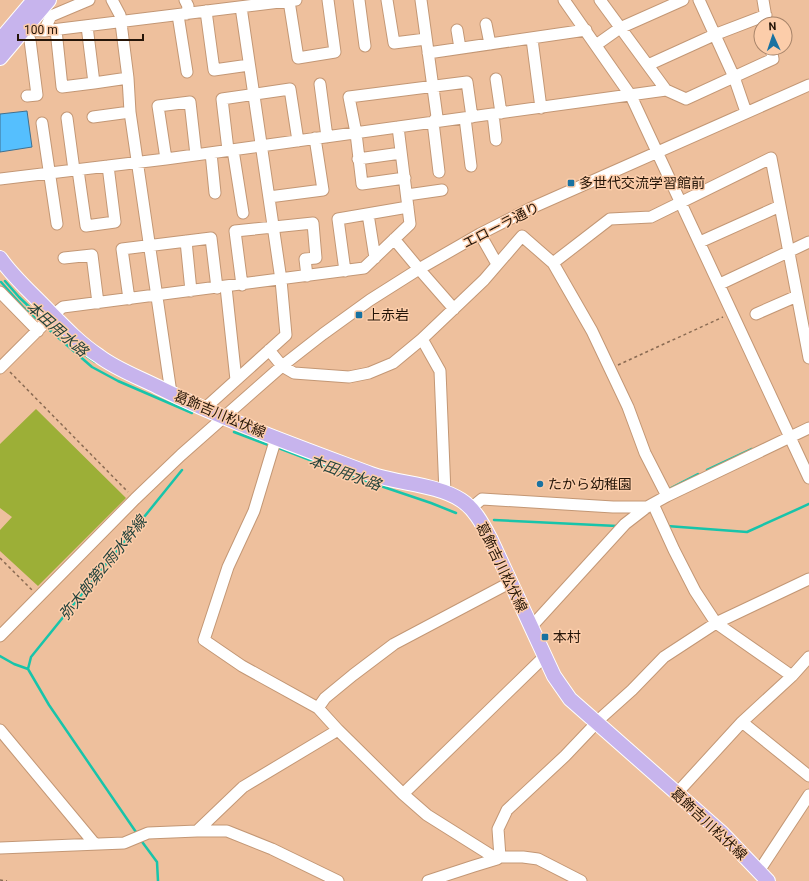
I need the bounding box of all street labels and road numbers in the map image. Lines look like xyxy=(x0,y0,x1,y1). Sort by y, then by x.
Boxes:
street label: エローラ通り xyxy=(460,199,542,251)
street label: 葛飾吉川松伏線 xyxy=(172,387,268,441)
street label: 葛飾吉川松伏線 xyxy=(473,519,531,615)
street label: 葛飾吉川松伏線 xyxy=(668,785,750,863)

